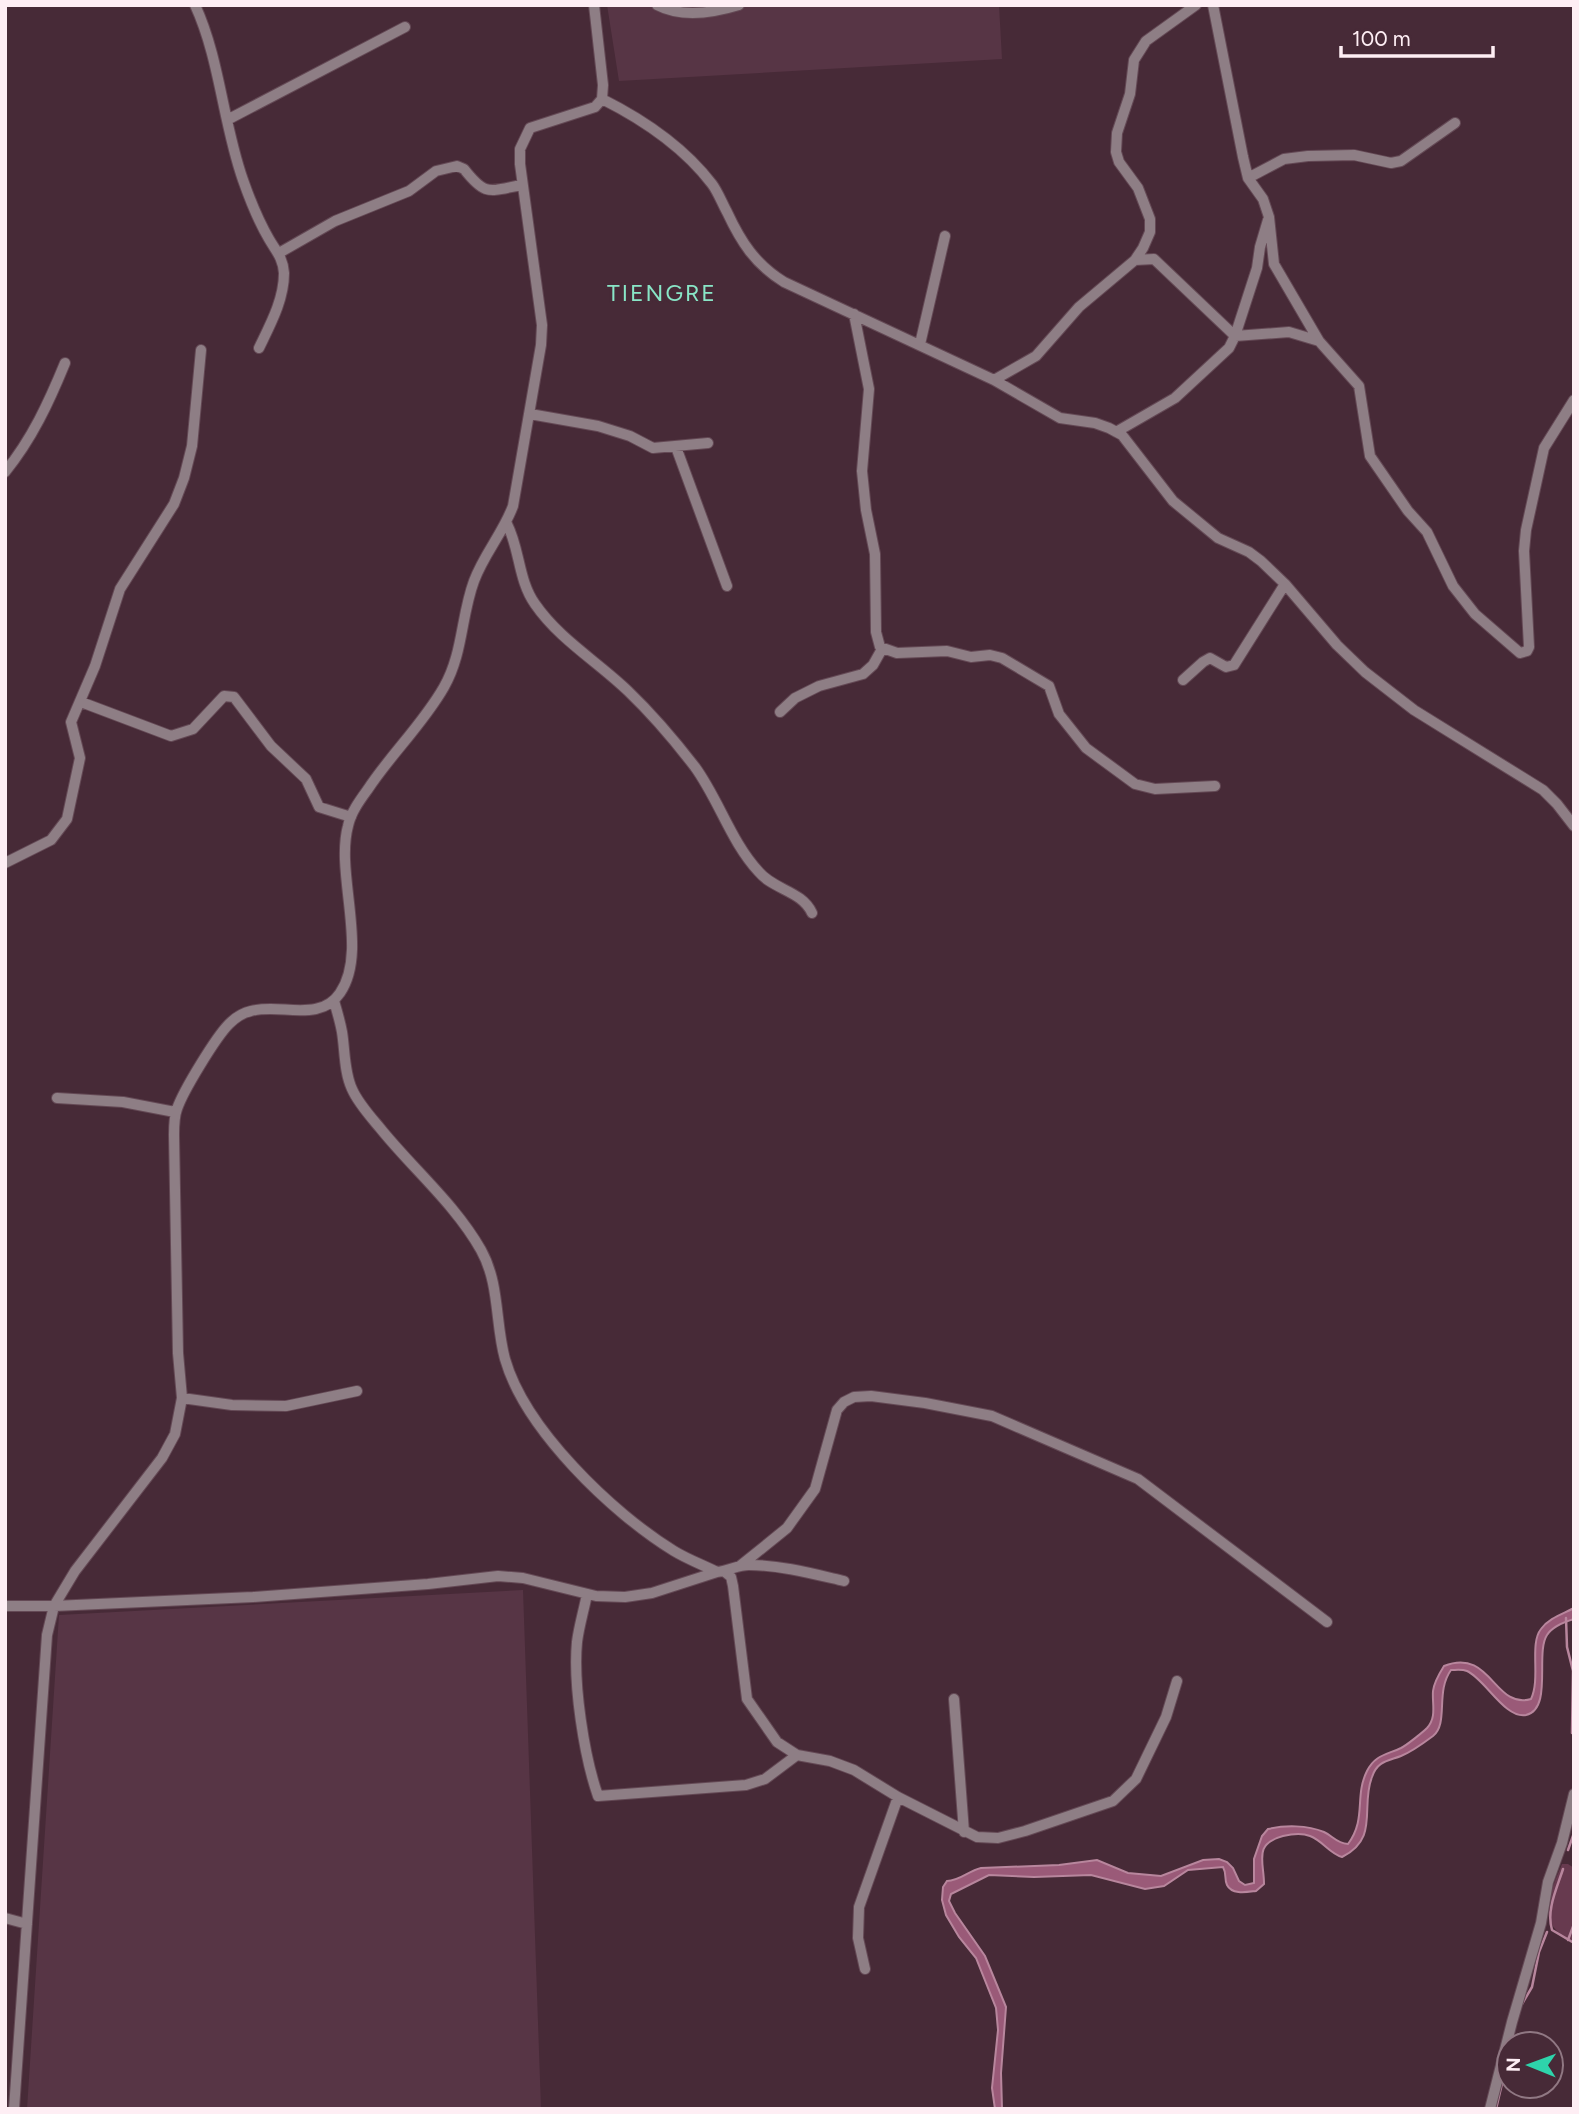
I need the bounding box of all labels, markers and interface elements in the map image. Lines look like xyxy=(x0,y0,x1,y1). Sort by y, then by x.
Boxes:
scale bar xyxy=(1341,14,1493,58)
text: 100 m xyxy=(1352,26,1411,51)
district label: TIENGRE xyxy=(607,279,717,307)
north arrow xyxy=(1495,2030,1565,2100)
text: N xyxy=(1502,2057,1525,2072)

